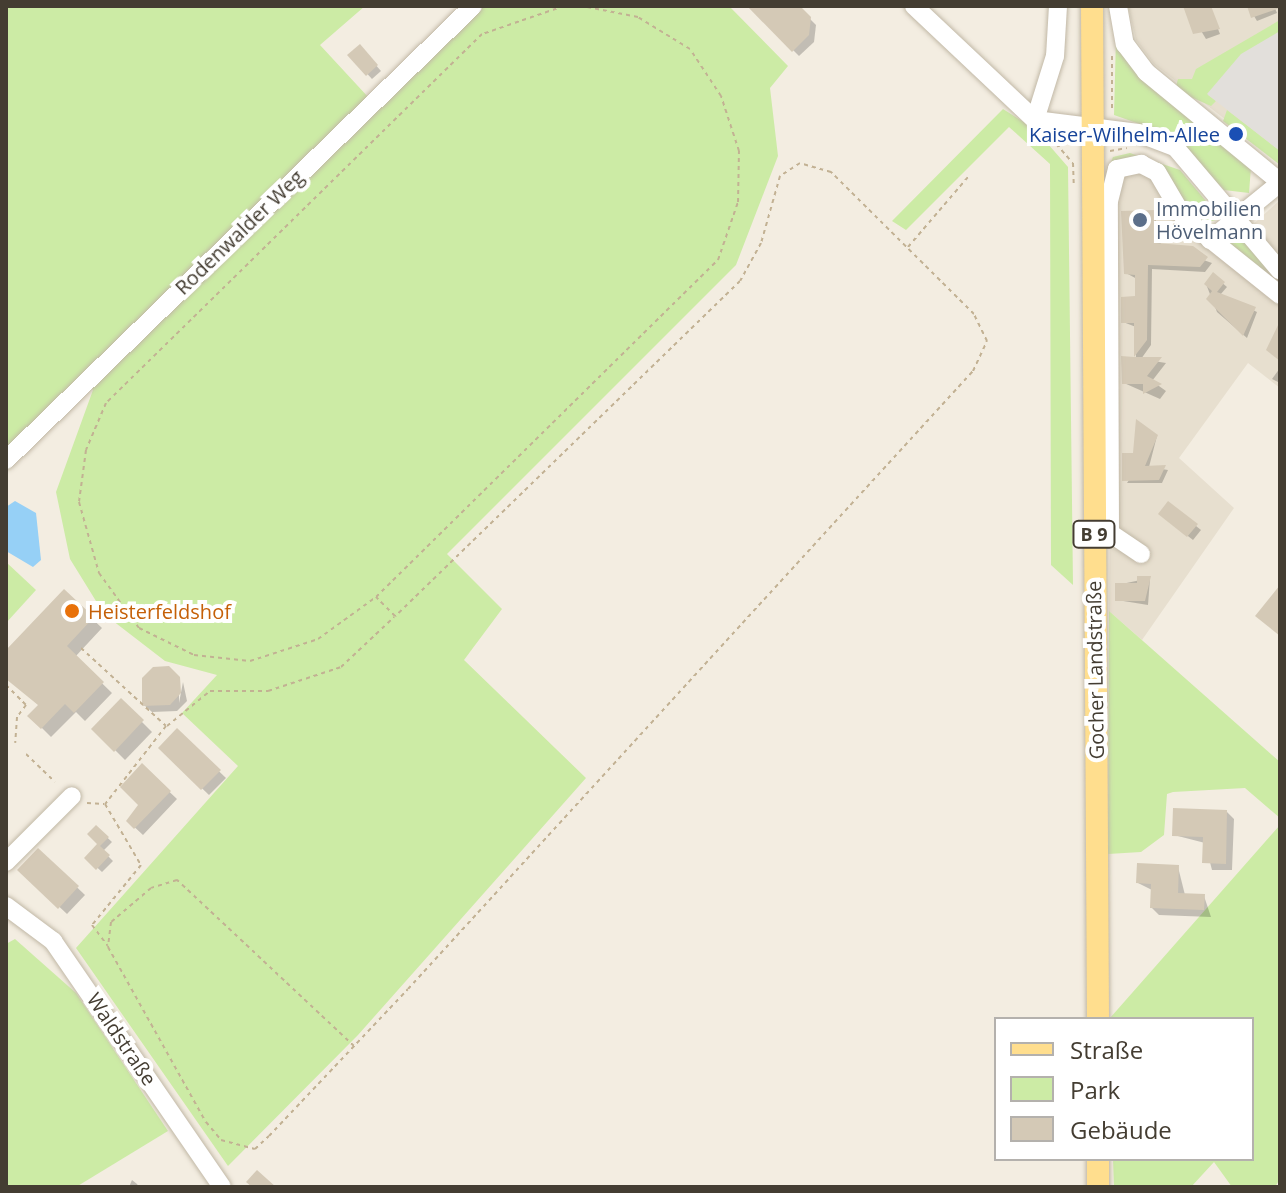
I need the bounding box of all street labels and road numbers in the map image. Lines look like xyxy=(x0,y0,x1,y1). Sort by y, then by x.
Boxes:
street label: Rodenwalder Weg xyxy=(170,165,308,299)
road number: B 9 xyxy=(1072,520,1116,548)
street label: Gocher Landstraße xyxy=(1081,580,1109,760)
street label: Waldstraße xyxy=(82,988,162,1090)

